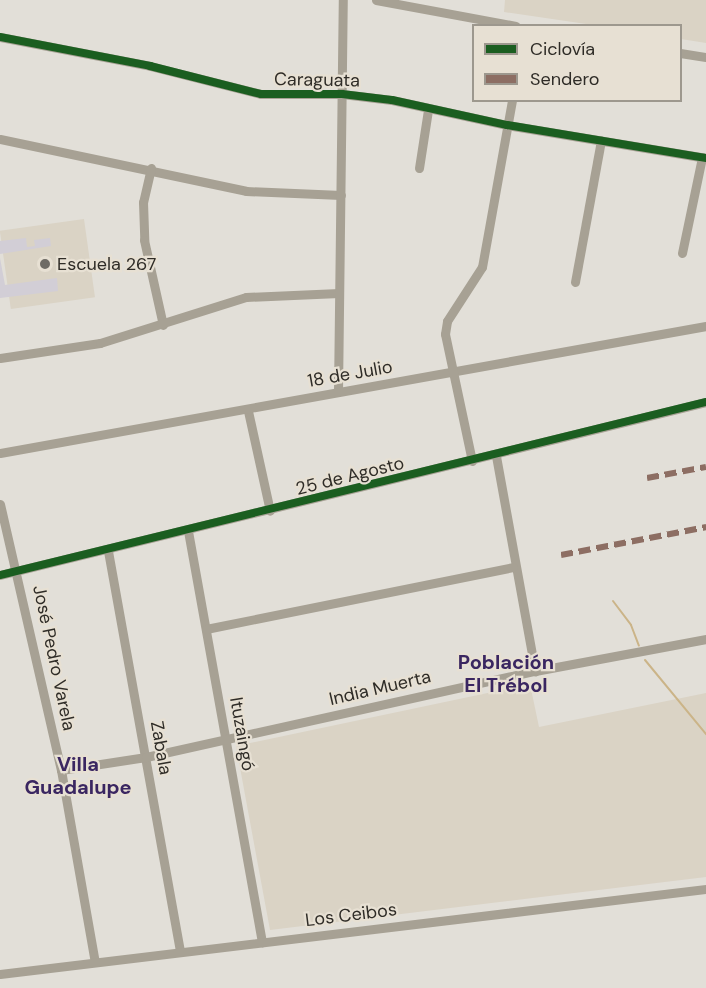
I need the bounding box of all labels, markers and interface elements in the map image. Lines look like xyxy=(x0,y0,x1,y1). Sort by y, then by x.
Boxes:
legend xyxy=(472,24,682,102)
text: Ciclovía xyxy=(530,37,595,61)
text: Sendero xyxy=(530,67,600,91)
street label: Caraguata xyxy=(274,68,360,92)
place label: Escuela 267 xyxy=(57,253,156,275)
marker: Escuela 267 xyxy=(38,257,52,271)
street label: 18 de Julio xyxy=(306,356,394,392)
street label: 25 de Agosto xyxy=(294,452,406,500)
street label: José Pedro Varela xyxy=(28,583,80,733)
district label: Población El Trébol xyxy=(458,651,554,698)
street label: India Muerta xyxy=(327,666,433,710)
street label: Ituzaingó xyxy=(225,695,259,773)
street label: Zabala xyxy=(146,719,176,777)
district label: Villa Guadalupe xyxy=(24,753,132,800)
street label: Los Ceibos xyxy=(304,899,398,931)

